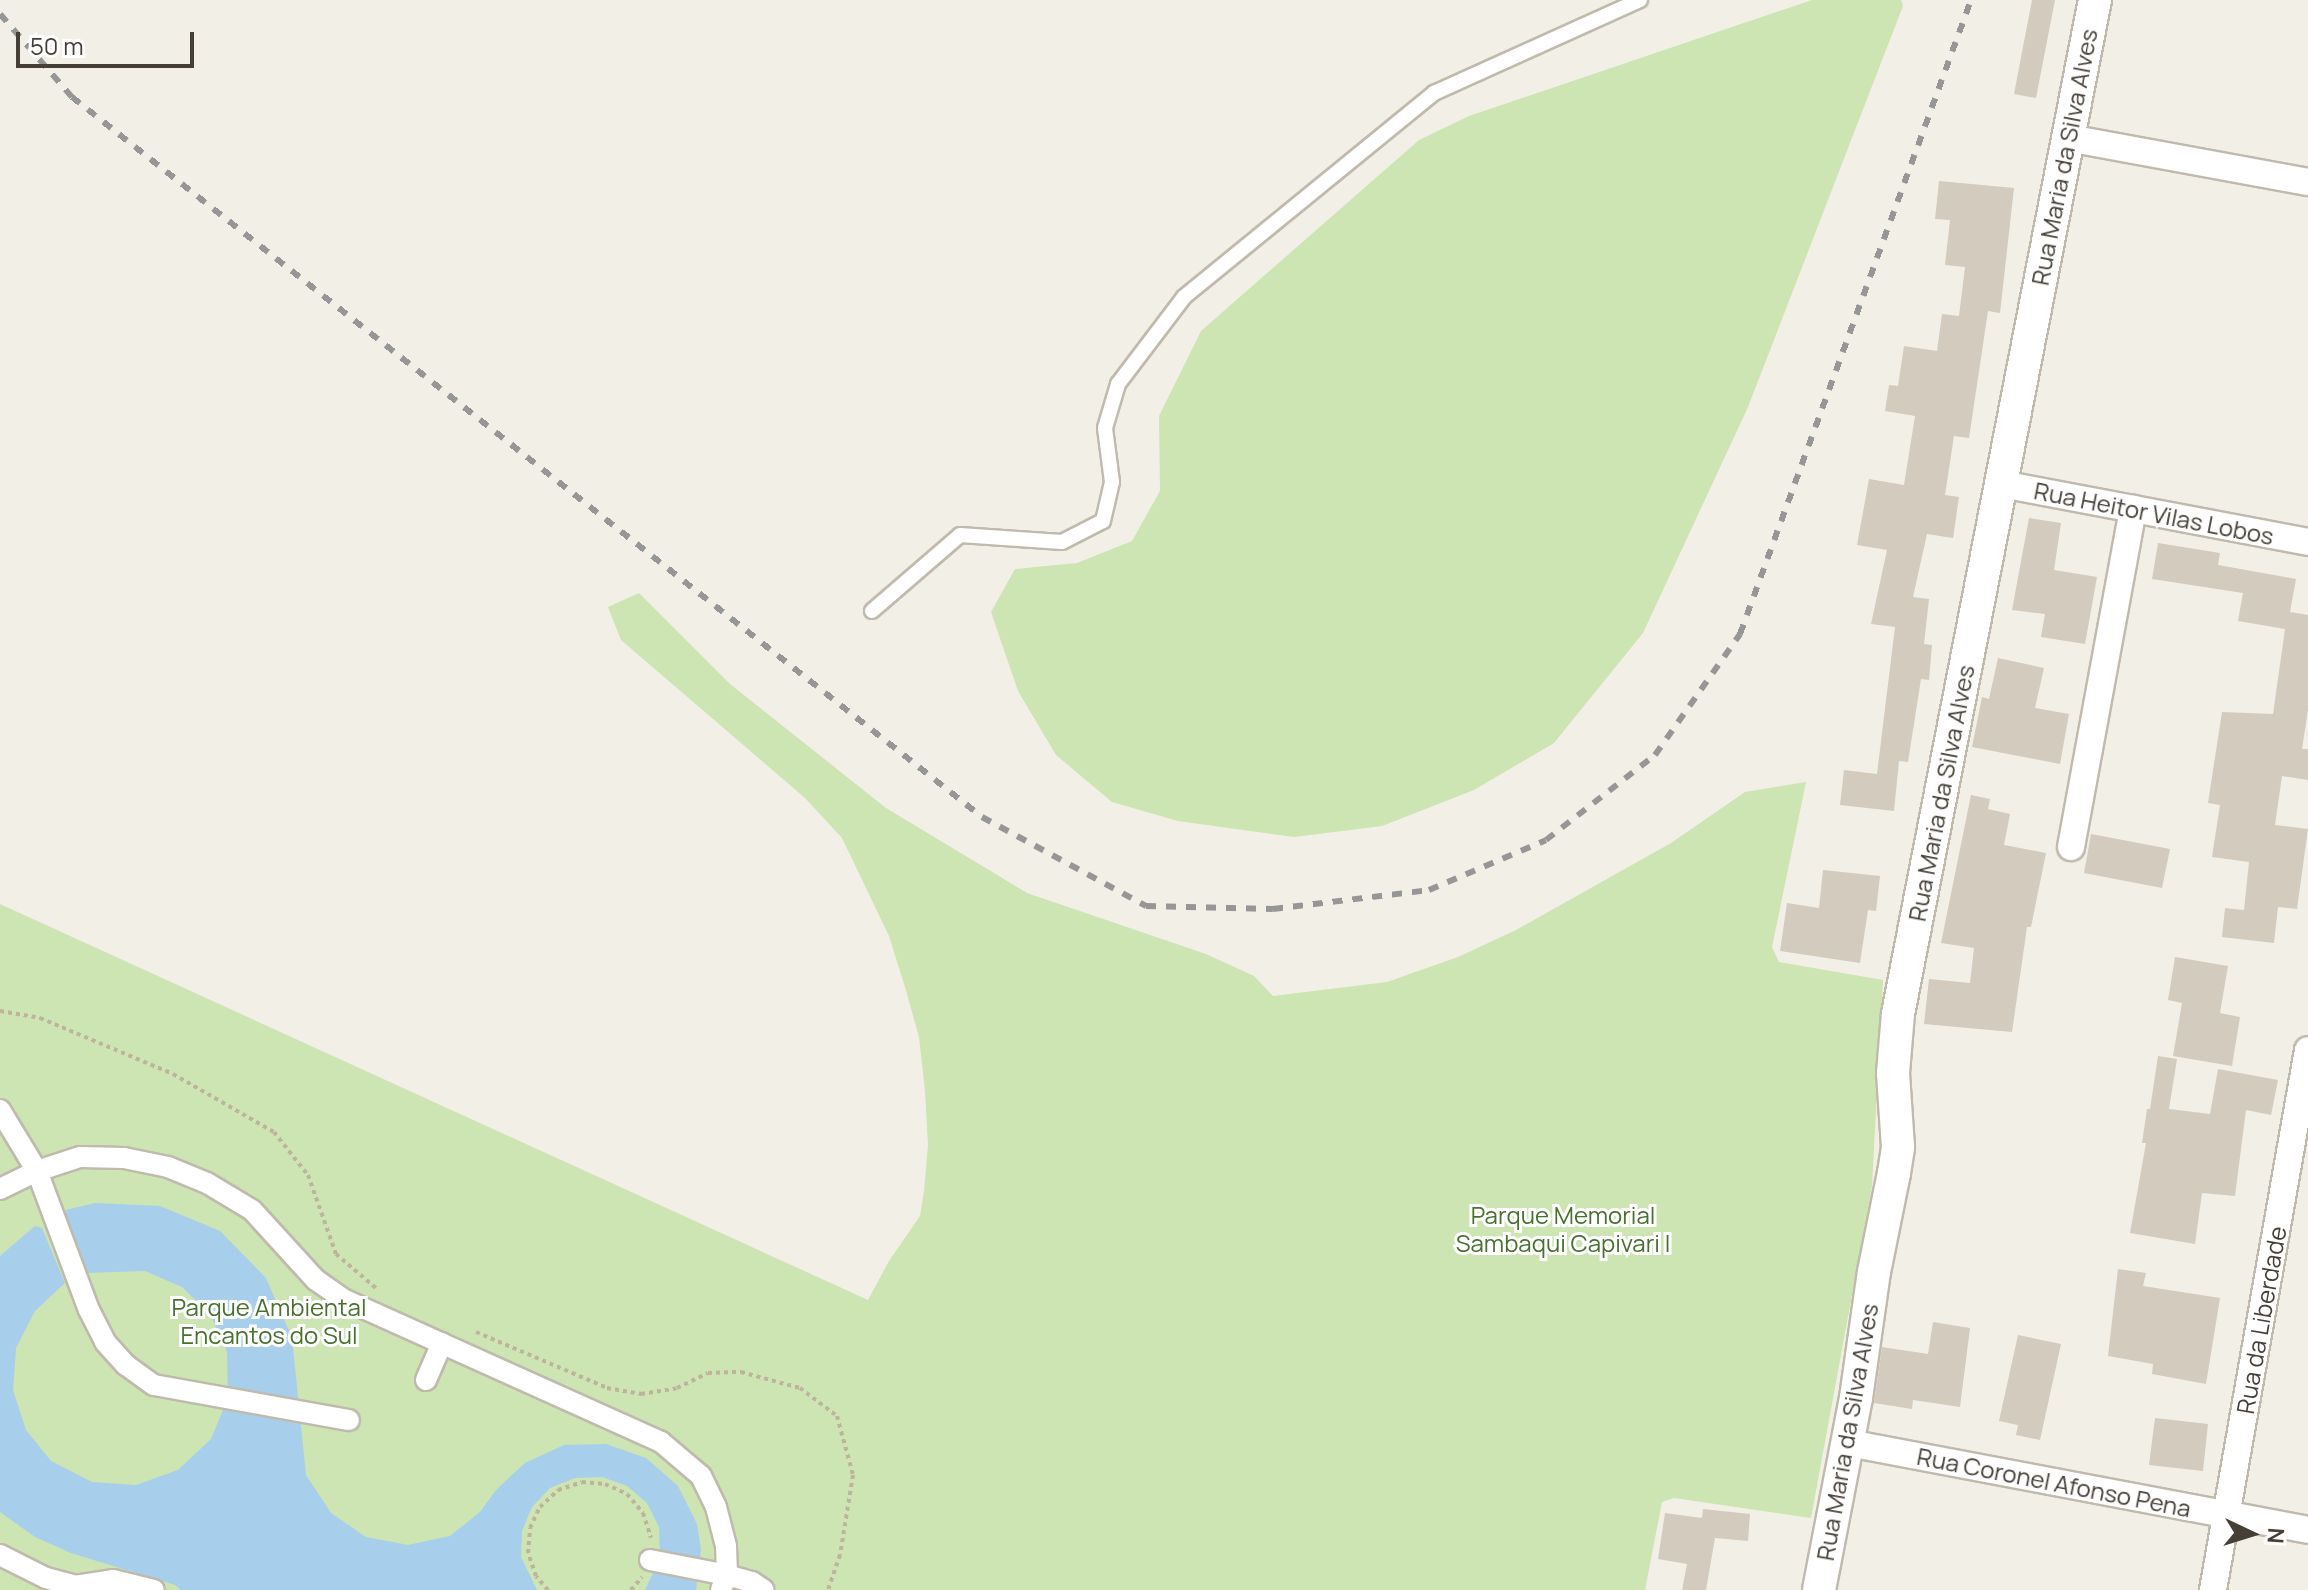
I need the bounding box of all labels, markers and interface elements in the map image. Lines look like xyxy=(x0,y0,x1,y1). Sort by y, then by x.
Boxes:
scale bar xyxy=(20,16,198,66)
street label: Rua Maria da Silva Alves xyxy=(2025,26,2103,288)
text: 50 m xyxy=(30,29,84,62)
street label: Rua Heitor Vilas Lobos xyxy=(2032,476,2276,550)
street label: Rua Maria da Silva Alves xyxy=(1902,662,1980,924)
park label: Parque Memorial Sambaqui Capivari I xyxy=(1456,1201,1670,1257)
street label: Rua da Liberdade xyxy=(2230,1224,2292,1416)
park label: Parque Ambiental Encantos do Sul xyxy=(171,1293,367,1349)
street label: Rua Maria da Silva Alves xyxy=(1810,1301,1884,1563)
street label: Rua Coronel Afonso Pena xyxy=(1915,1441,2193,1523)
north arrow xyxy=(2212,1494,2292,1574)
text: N xyxy=(2260,1527,2291,1545)

